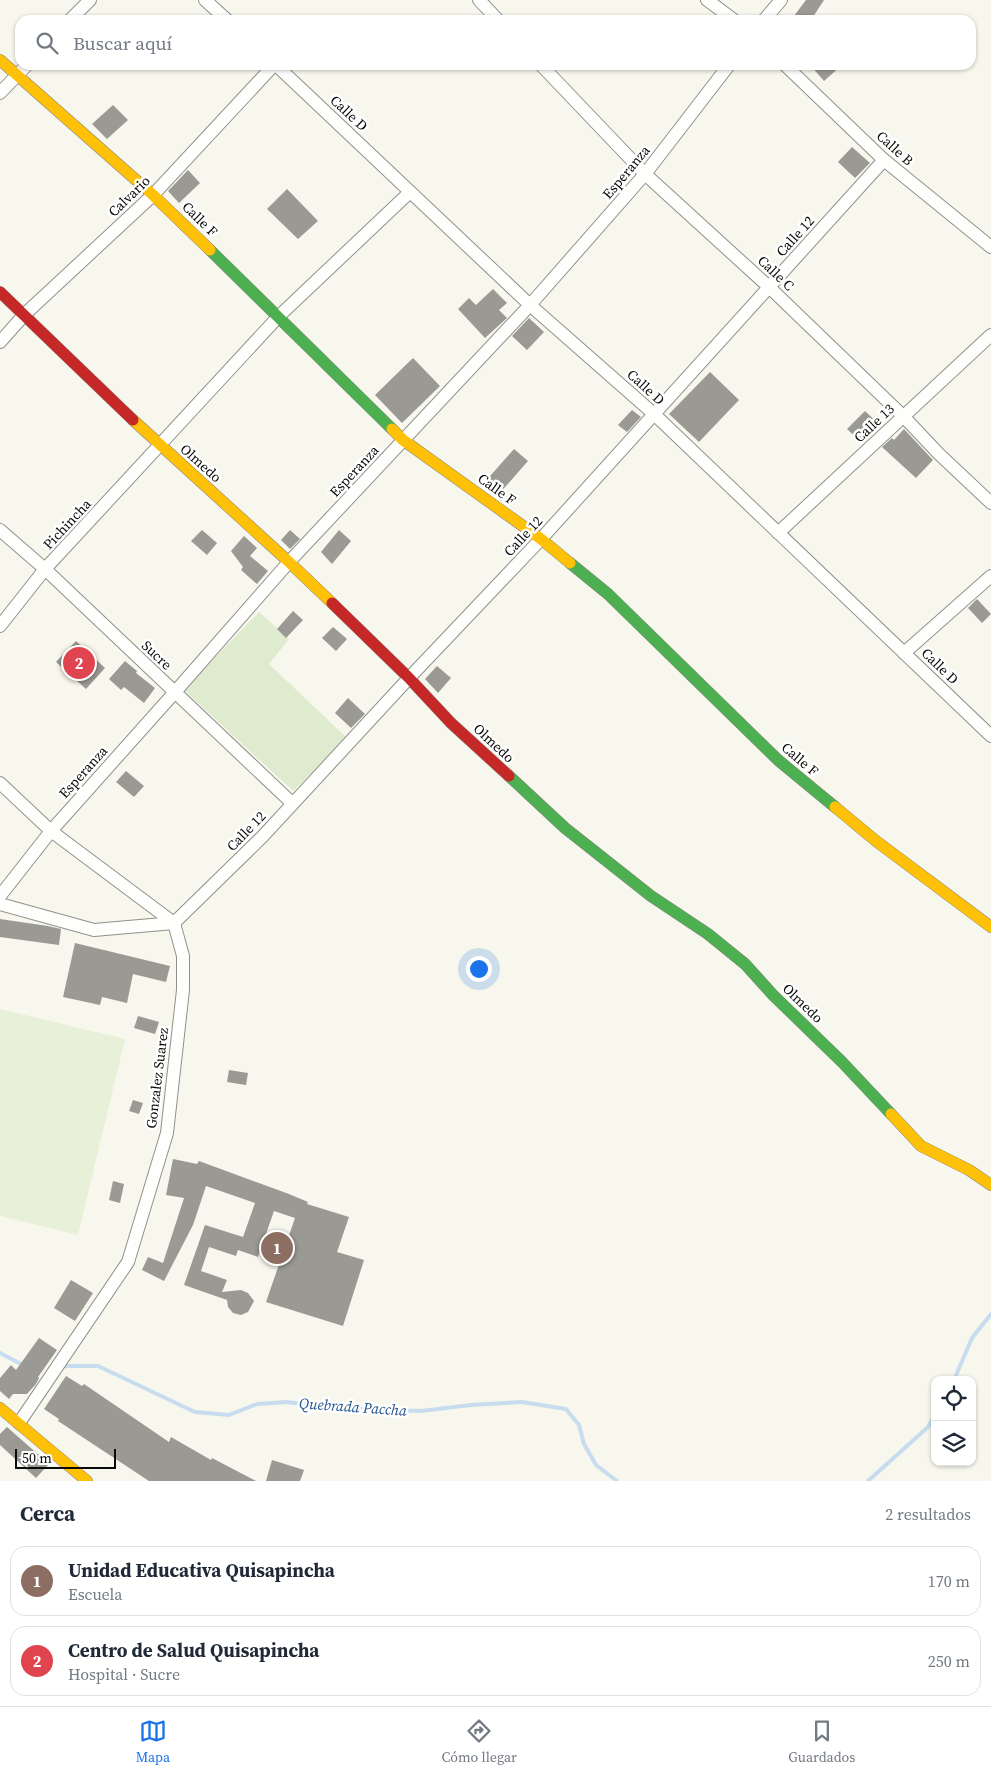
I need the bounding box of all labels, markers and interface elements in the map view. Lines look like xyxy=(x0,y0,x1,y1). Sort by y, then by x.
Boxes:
search box xyxy=(15,15,976,70)
icon: search xyxy=(33,29,61,57)
text: Buscar aquí xyxy=(73,30,172,56)
street label: Calle D xyxy=(326,90,372,136)
street label: Calle B xyxy=(872,126,918,170)
street label: Esperanza xyxy=(598,140,655,203)
street label: Calvario xyxy=(103,171,155,221)
street label: Calle F xyxy=(178,197,222,241)
street label: Calle 12 xyxy=(771,211,819,261)
street label: Calle C xyxy=(753,251,799,295)
street label: Calle D xyxy=(623,365,669,409)
street label: Calle 13 xyxy=(849,399,899,447)
street label: Olmedo xyxy=(176,439,226,487)
street label: Esperanza xyxy=(325,440,384,501)
street label: Calle F xyxy=(474,468,520,510)
street label: Pichincha xyxy=(38,494,96,554)
street label: Calle 12 xyxy=(499,511,547,561)
street label: Sucre xyxy=(137,636,177,674)
street label: Calle D xyxy=(917,643,963,689)
pin: 2 xyxy=(63,644,95,682)
street label: Olmedo xyxy=(469,719,519,767)
street label: Calle F xyxy=(777,738,823,780)
street label: Esperanza xyxy=(54,741,113,803)
street label: Calle 12 xyxy=(222,807,270,855)
your location xyxy=(466,956,492,982)
street label: Olmedo xyxy=(778,979,828,1028)
street label: Gonzalez Suarez xyxy=(141,1026,173,1130)
pin: 1 xyxy=(261,1229,293,1267)
map controls xyxy=(931,1376,976,1466)
button: locate xyxy=(931,1376,976,1421)
water label: Quebrada Paccha xyxy=(299,1392,408,1421)
button: layers xyxy=(931,1421,976,1466)
scale bar xyxy=(15,1446,116,1469)
text: 50 m xyxy=(22,1448,52,1468)
text: Cerca xyxy=(20,1499,75,1528)
text: 2 resultados xyxy=(885,1503,971,1525)
text: Unidad Educativa Quisapincha xyxy=(68,1557,335,1583)
text: 1 xyxy=(33,1570,41,1592)
text: 170 m xyxy=(928,1570,970,1592)
text: Escuela xyxy=(68,1583,122,1605)
text: Centro de Salud Quisapincha xyxy=(68,1637,319,1663)
text: 2 xyxy=(33,1650,41,1672)
text: 250 m xyxy=(928,1650,970,1672)
text: Hospital · Sucre xyxy=(68,1663,180,1685)
tab: Mapa xyxy=(136,1717,170,1767)
tab: Cómo llegar xyxy=(441,1717,517,1767)
tab: Guardados xyxy=(788,1717,855,1767)

